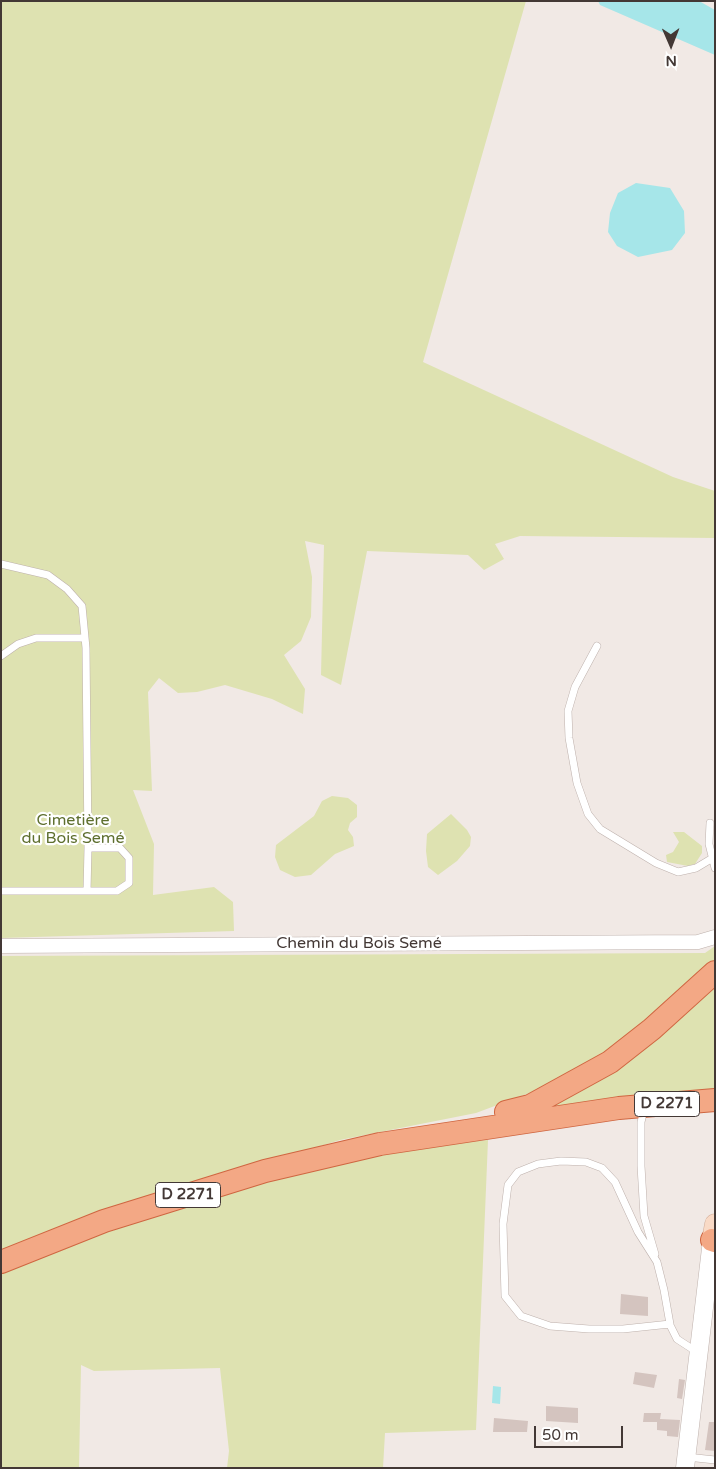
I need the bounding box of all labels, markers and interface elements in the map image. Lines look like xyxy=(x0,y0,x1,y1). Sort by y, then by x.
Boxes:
north arrow xyxy=(646,20,696,70)
text: N xyxy=(665,52,677,69)
park label: Cimetière du Bois Semé xyxy=(21,811,125,849)
street label: Chemin du Bois Semé xyxy=(276,934,442,954)
road number: D 2271 xyxy=(634,1092,700,1116)
road number: D 2271 xyxy=(156,1182,220,1208)
scale bar xyxy=(536,1416,625,1448)
text: 50 m xyxy=(542,1426,579,1444)

